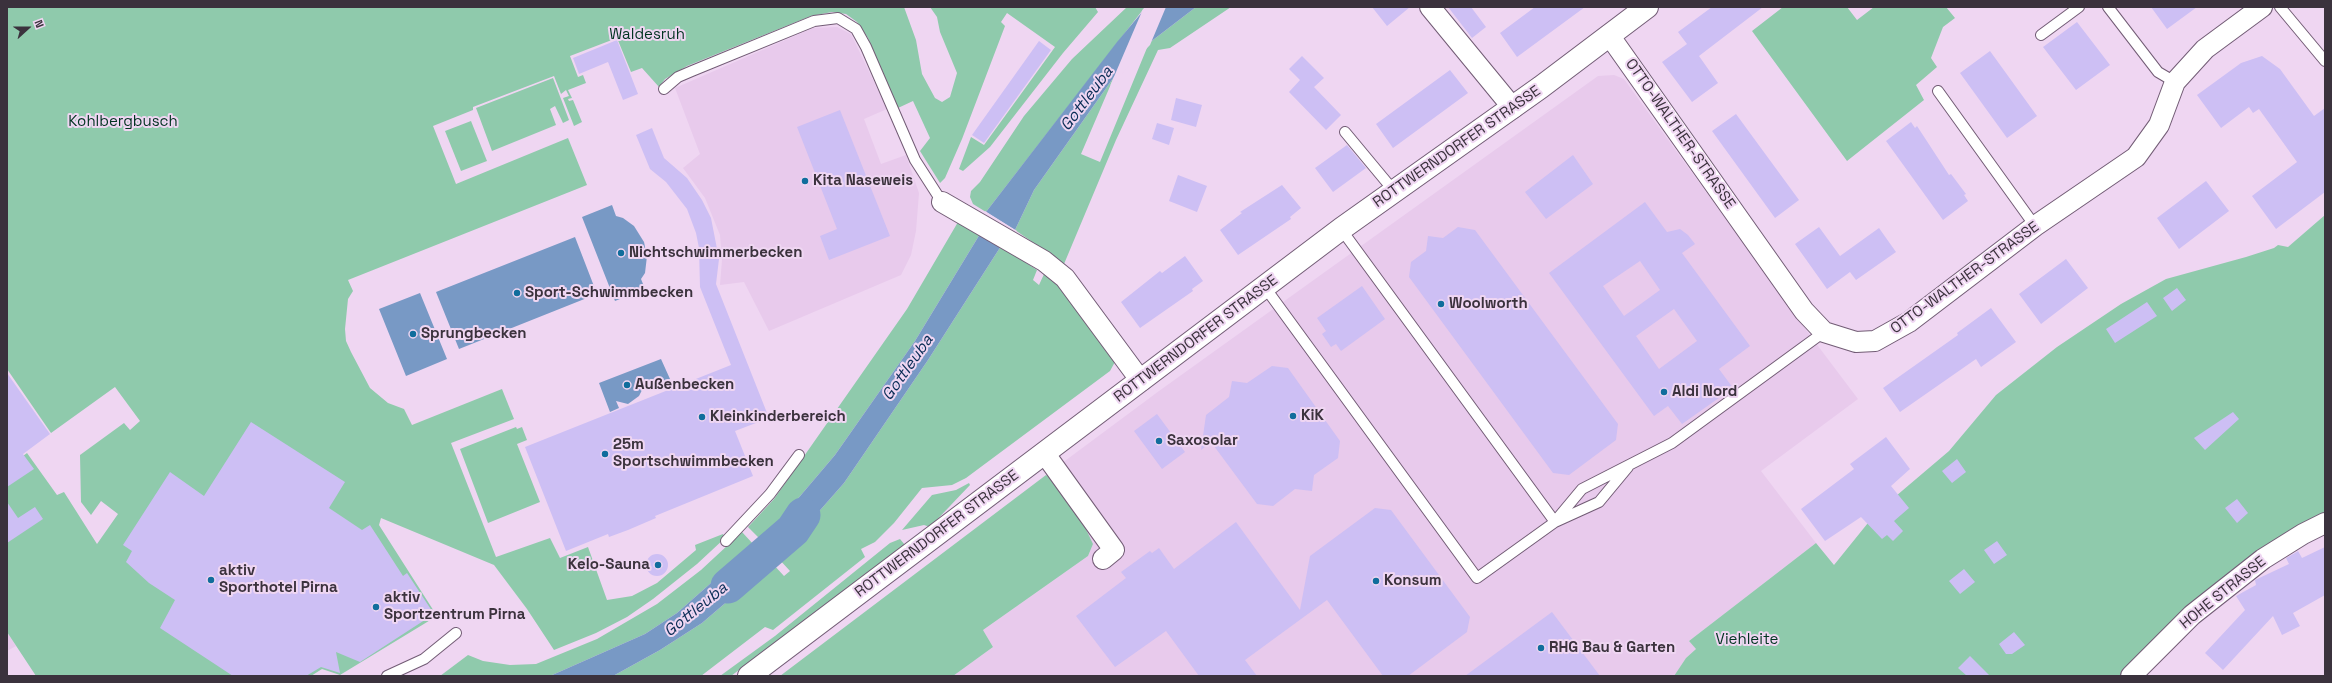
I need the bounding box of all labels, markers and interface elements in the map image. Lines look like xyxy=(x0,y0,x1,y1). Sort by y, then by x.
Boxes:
north arrow xyxy=(8,8,48,48)
text: N xyxy=(31,18,47,30)
park label: Waldesruh xyxy=(609,26,685,44)
street label: OTTO-WALTHER-STRASSE xyxy=(1621,56,1739,212)
water label: Gottleuba xyxy=(1057,63,1117,135)
street label: ROTTWERNDORFER STRASSE xyxy=(1370,82,1544,212)
park label: Kohlbergbusch xyxy=(68,113,178,131)
place label: Kita Naseweis xyxy=(813,172,913,190)
marker: Kita Naseweis xyxy=(800,176,810,186)
street label: OTTO-WALTHER-STRASSE xyxy=(1887,218,2043,338)
place label: Nichtschwimmerbecken xyxy=(629,244,802,262)
marker: Nichtschwimmerbecken xyxy=(616,248,626,258)
street label: ROTTWERNDORFER STRASSE xyxy=(1111,272,1281,406)
place label: Sport-Schwimmbecken xyxy=(525,284,693,302)
marker: Sport-Schwimmbecken xyxy=(512,288,522,298)
place label: Woolworth xyxy=(1449,295,1528,313)
marker: Woolworth xyxy=(1436,299,1446,309)
place label: Sprungbecken xyxy=(421,325,527,343)
marker: Sprungbecken xyxy=(408,329,418,339)
water label: Gottleuba xyxy=(878,332,938,404)
place label: Außenbecken xyxy=(635,376,734,394)
marker: Außenbecken xyxy=(622,380,632,390)
place label: Aldi Nord xyxy=(1672,383,1737,401)
marker: Aldi Nord xyxy=(1659,387,1669,397)
place label: KiK xyxy=(1301,407,1324,425)
place label: Kleinkinderbereich xyxy=(710,408,846,426)
marker: KiK xyxy=(1288,411,1298,421)
marker: Kleinkinderbereich xyxy=(697,412,707,422)
place label: Saxosolar xyxy=(1167,432,1238,450)
place label: 25m Sportschwimmbecken xyxy=(613,436,774,471)
marker: Saxosolar xyxy=(1154,436,1164,446)
marker: 25m Sportschwimmbecken xyxy=(600,449,610,459)
street label: ROTTWERNDORFER STRASSE xyxy=(852,467,1022,601)
street label: HOHE STRASSE xyxy=(2176,553,2270,633)
place label: Kelo-Sauna xyxy=(568,556,650,574)
marker: Kelo-Sauna xyxy=(653,560,663,570)
place label: aktiv Sporthotel Pirna xyxy=(219,562,338,597)
place label: Konsum xyxy=(1384,572,1442,590)
marker: aktiv Sporthotel Pirna xyxy=(206,575,216,585)
marker: Konsum xyxy=(1371,576,1381,586)
water label: Gottleuba xyxy=(661,579,731,641)
place label: aktiv Sportzentrum Pirna xyxy=(384,589,525,624)
marker: aktiv Sportzentrum Pirna xyxy=(371,602,381,612)
park label: Viehleite xyxy=(1716,631,1778,649)
place label: RHG Bau & Garten xyxy=(1549,639,1675,657)
marker: RHG Bau & Garten xyxy=(1536,643,1546,653)

